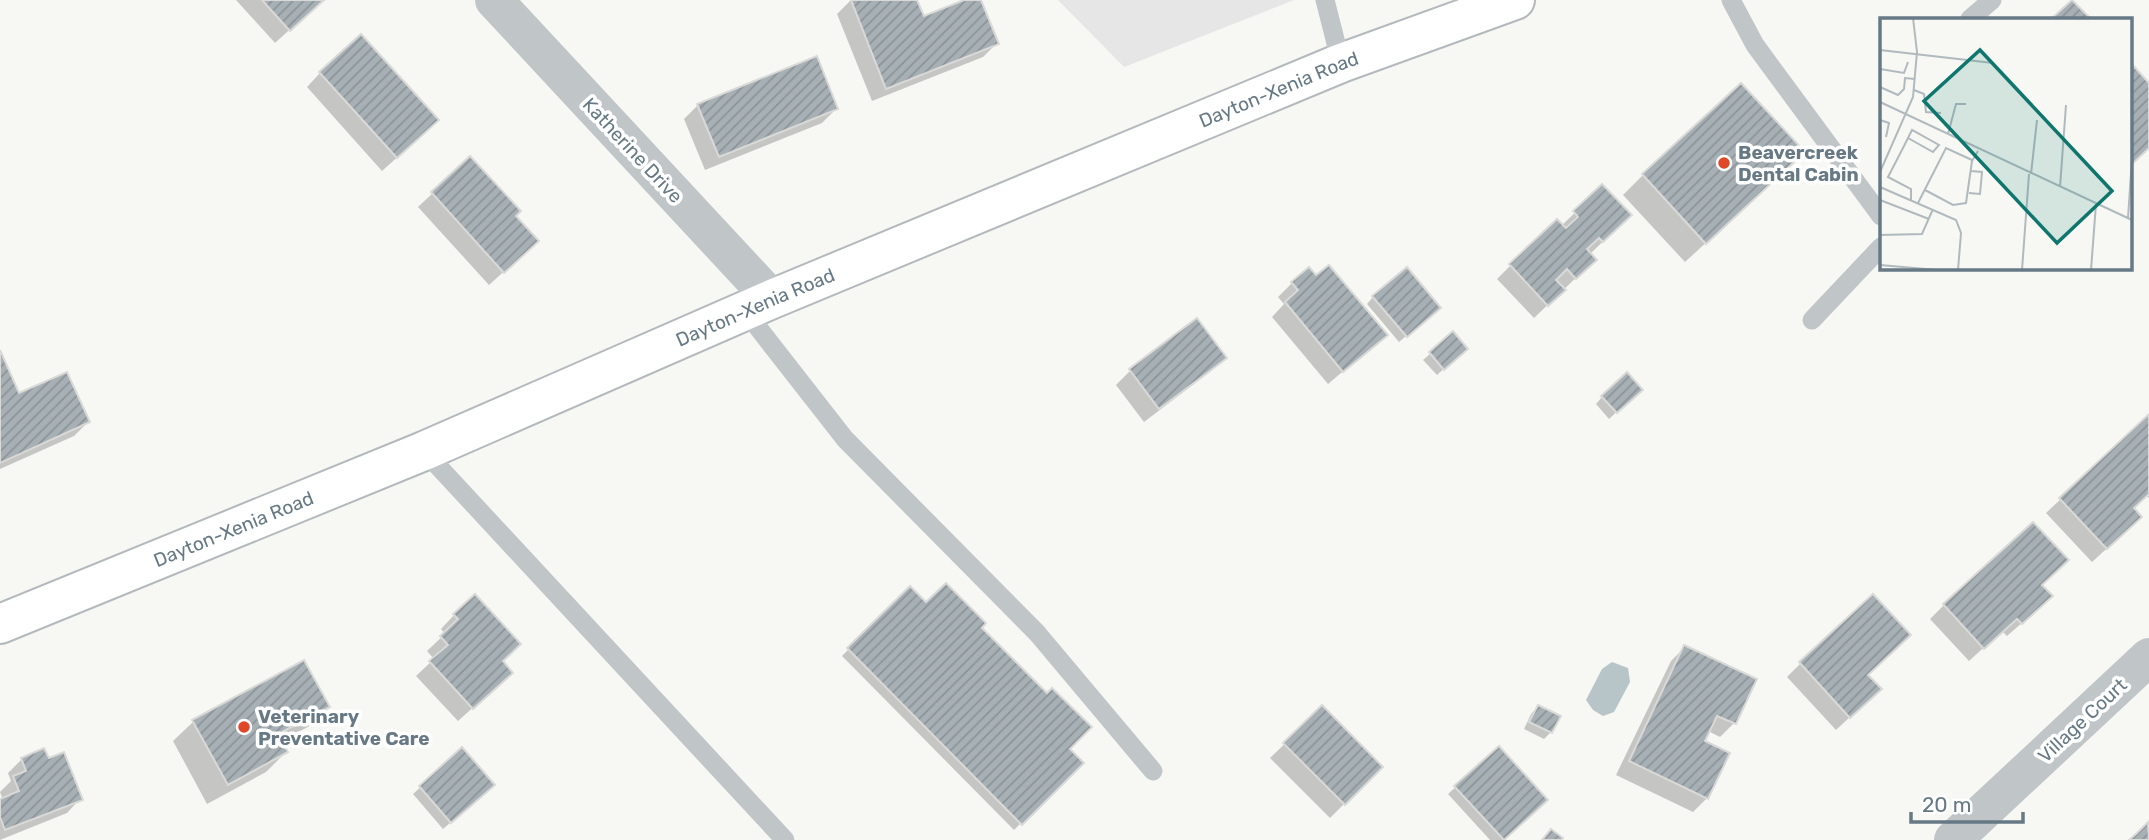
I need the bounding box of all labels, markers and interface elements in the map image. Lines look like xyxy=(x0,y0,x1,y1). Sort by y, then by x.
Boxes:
inset map xyxy=(1880,18,2132,270)
street label: Dayton-Xenia Road xyxy=(1195,47,1362,133)
street label: Katherine Drive xyxy=(578,93,687,208)
place label: Beavercreek Dental Cabin xyxy=(1738,141,1859,186)
marker: Beavercreek Dental Cabin xyxy=(1716,155,1732,171)
street label: Dayton-Xenia Road xyxy=(672,263,838,352)
street label: Dayton-Xenia Road xyxy=(150,486,317,572)
street label: Village Court xyxy=(2033,673,2132,767)
place label: Veterinary Preventative Care xyxy=(258,705,430,750)
marker: Veterinary Preventative Care xyxy=(236,719,252,735)
scale bar xyxy=(1911,780,2023,824)
text: 20 m xyxy=(1922,792,1971,817)

